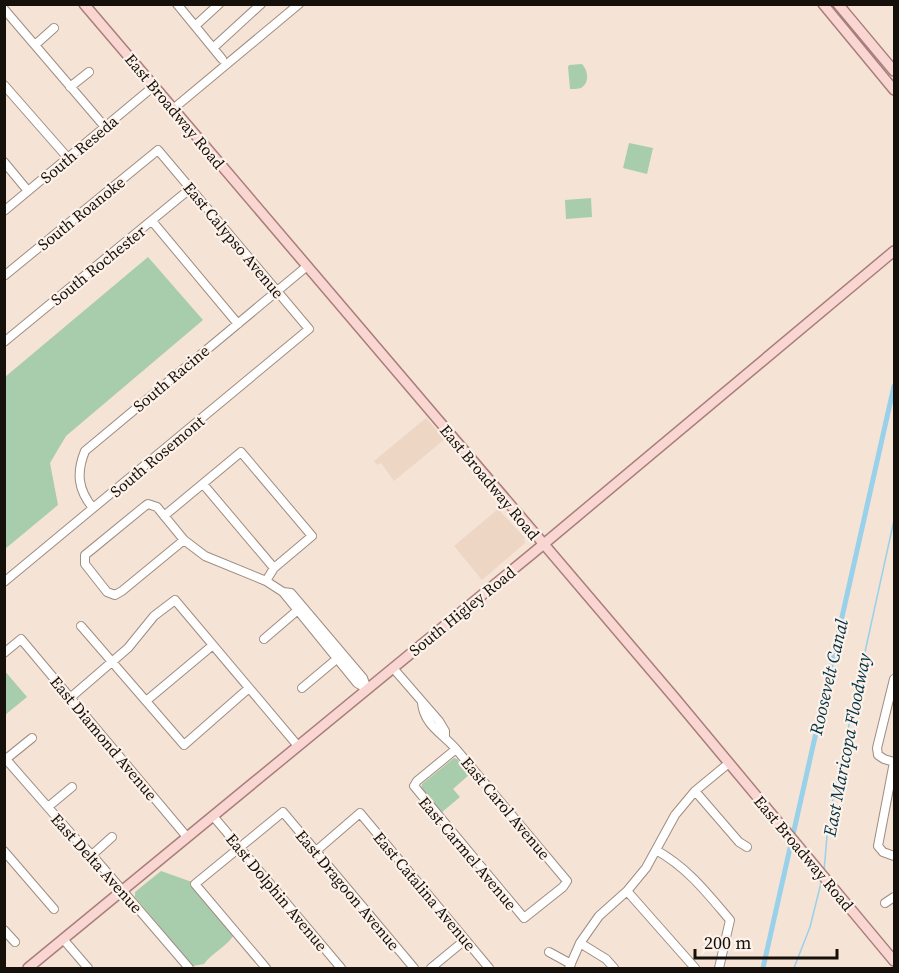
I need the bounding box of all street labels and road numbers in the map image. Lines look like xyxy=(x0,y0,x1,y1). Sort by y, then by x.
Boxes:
street label: East Broadway Road xyxy=(120,49,230,173)
street label: South Reseda xyxy=(35,109,123,188)
street label: South Roanoke xyxy=(33,171,129,255)
street label: East Calypso Avenue xyxy=(179,177,289,303)
street label: South Rochester xyxy=(46,220,150,310)
street label: South Racine xyxy=(128,339,214,417)
street label: South Rosemont xyxy=(105,410,209,502)
street label: East Broadway Road xyxy=(435,420,545,544)
street label: South Higley Road xyxy=(404,561,520,661)
street label: East Diamond Avenue xyxy=(45,671,163,805)
street label: East Carol Avenue xyxy=(456,752,556,864)
street label: East Broadway Road xyxy=(749,791,859,915)
street label: East Carmel Avenue xyxy=(414,792,522,914)
street label: East Delta Avenue xyxy=(46,808,148,918)
street label: East Dragoon Avenue xyxy=(291,825,405,955)
street label: East Catalina Avenue xyxy=(369,827,481,955)
street label: East Dolphin Avenue xyxy=(221,828,333,956)

